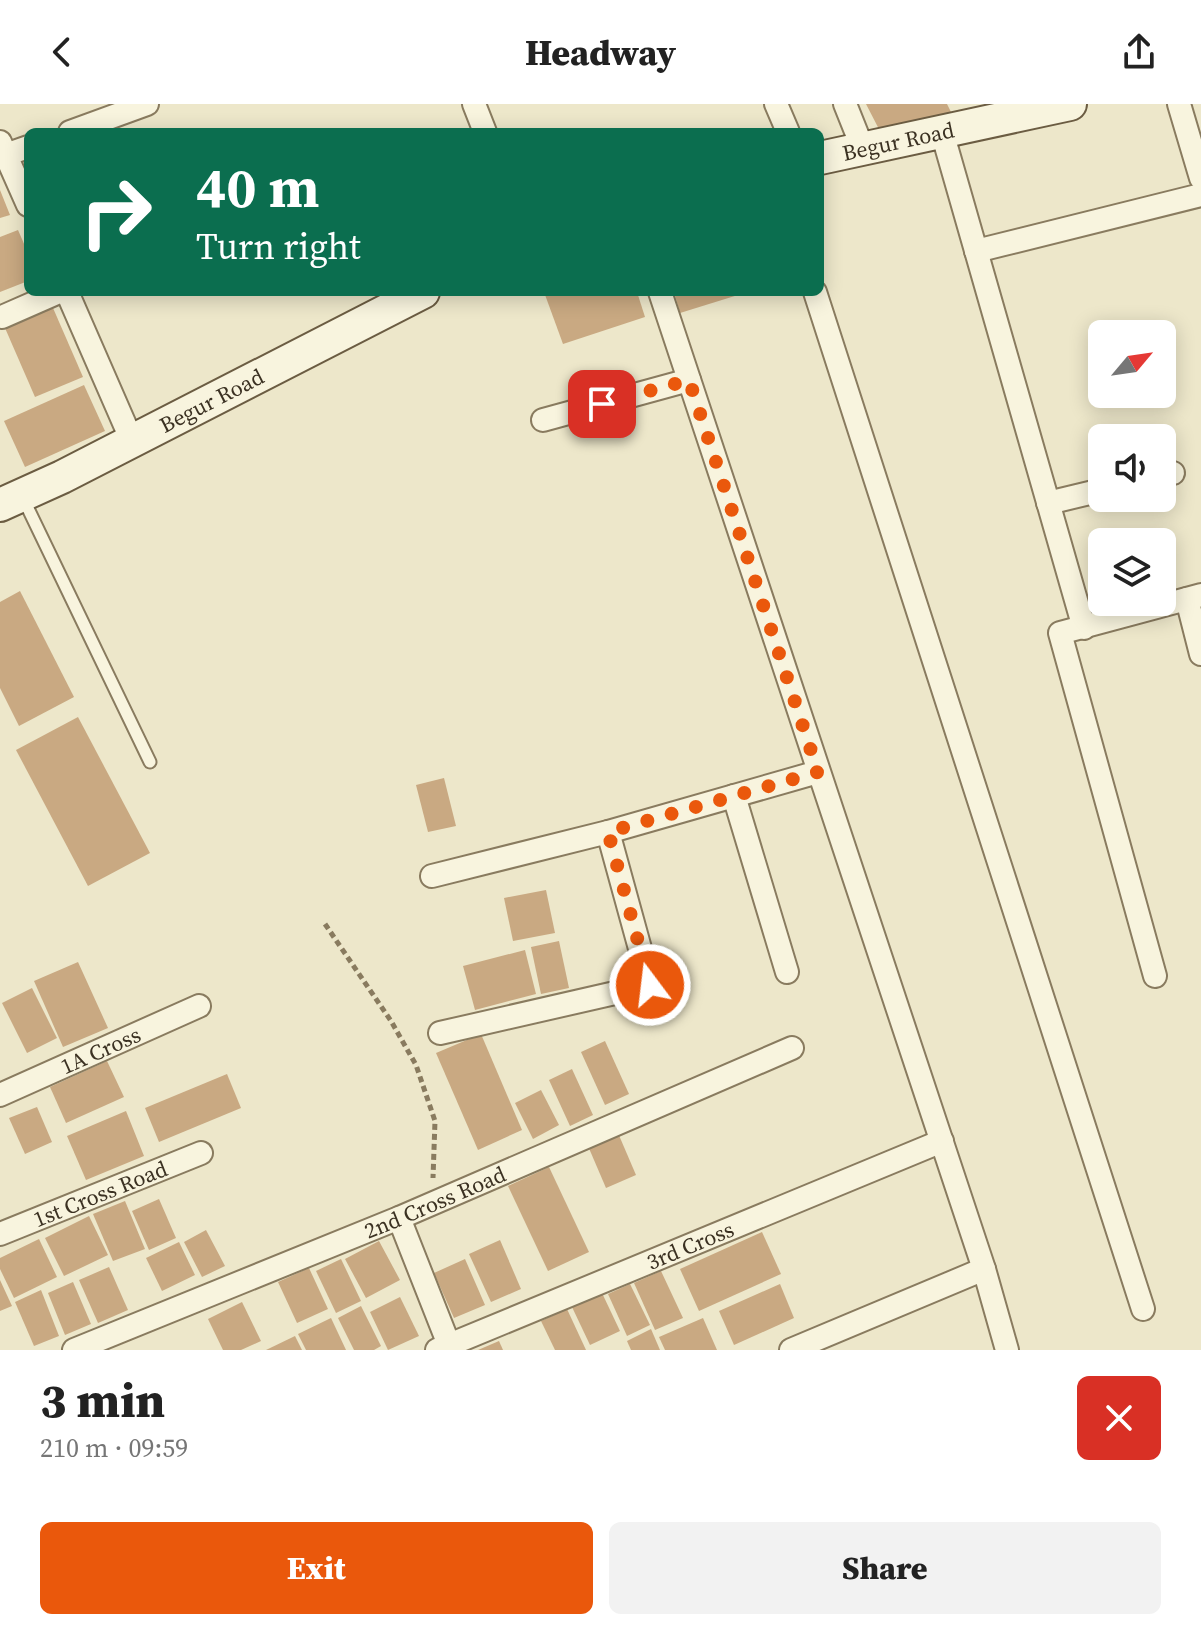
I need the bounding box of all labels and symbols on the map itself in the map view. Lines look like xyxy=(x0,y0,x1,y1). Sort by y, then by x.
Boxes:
street label: Begur Road xyxy=(839,114,957,168)
north arrow xyxy=(1088,320,1176,408)
street label: Begur Road xyxy=(154,361,269,440)
pin xyxy=(568,370,636,438)
position arrow xyxy=(608,943,692,1027)
street label: 1A Cross xyxy=(56,1019,145,1081)
street label: 1st Cross Road xyxy=(29,1153,172,1234)
street label: 2nd Cross Road xyxy=(360,1158,511,1246)
street label: 3rd Cross xyxy=(642,1214,738,1277)

